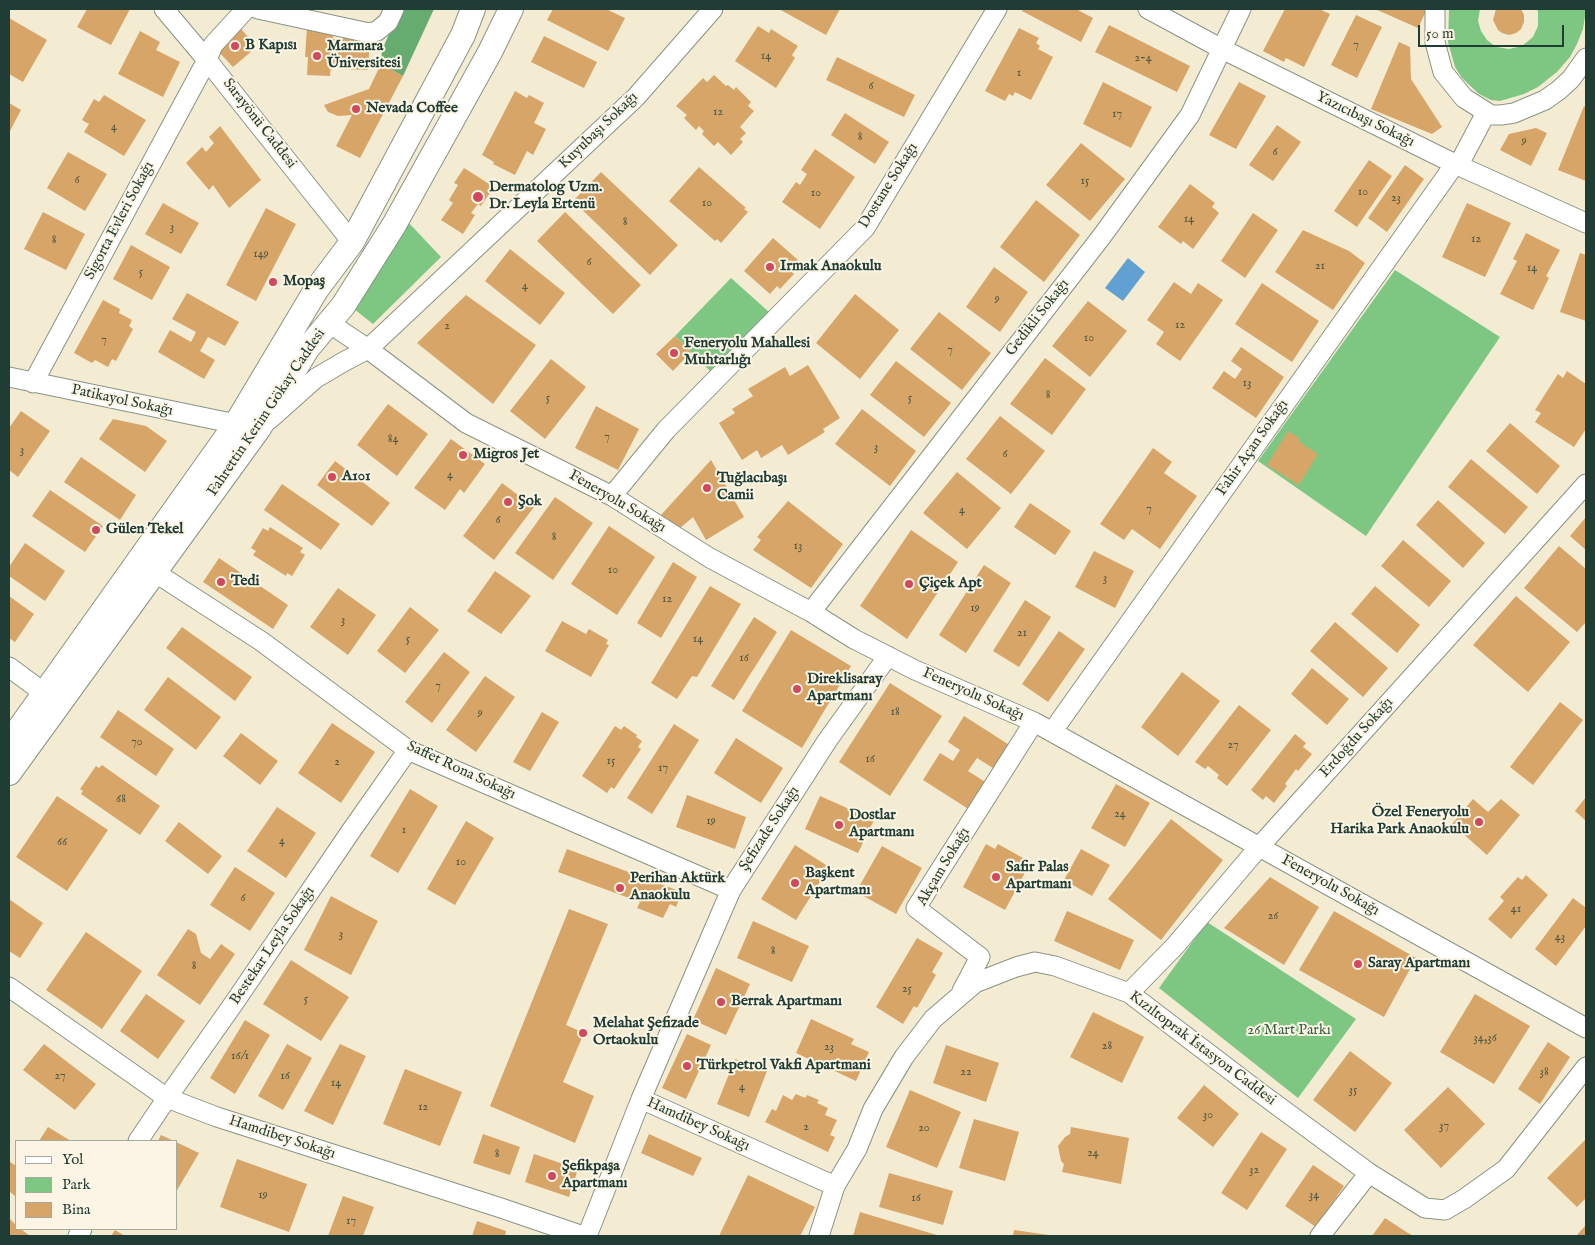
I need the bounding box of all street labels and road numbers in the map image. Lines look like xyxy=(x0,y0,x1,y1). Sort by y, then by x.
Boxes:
street label: Sarayönü Caddesi xyxy=(218,75,300,173)
street label: Yazıcıbaşı Sokağı xyxy=(1313,88,1417,152)
street label: Kuyubaşı Sokağı xyxy=(556,89,642,173)
street label: Dostane Sokağı xyxy=(856,140,922,232)
street label: Sigorta Evleri Sokağı xyxy=(81,159,159,283)
street label: Gedikli Sokağı xyxy=(1002,276,1074,360)
street label: Fahrettin Kerim Gökay Caddesi xyxy=(204,326,330,500)
street label: Patikayol Sokağı xyxy=(70,381,174,421)
street label: Fahir Açan Sokağı xyxy=(1213,396,1293,500)
street label: Feneryolu Sokağı xyxy=(565,467,669,537)
street label: Feneryolu Sokağı xyxy=(919,665,1027,725)
street label: Erdoğdu Sokağı xyxy=(1316,694,1398,782)
street label: Saffet Rona Sokağı xyxy=(404,738,518,804)
street label: Şefizade Sokağı xyxy=(736,783,804,875)
street label: Akçam Sokağı xyxy=(914,825,974,909)
street label: Feneryolu Sokağı xyxy=(1278,852,1382,920)
street label: Bestekar Leyla Sokağı xyxy=(227,884,319,1008)
street label: Kızıltoprak İstasyon Caddesi xyxy=(1125,988,1279,1110)
street label: Hamdibey Sokağı xyxy=(644,1094,752,1156)
street label: Hamdibey Sokağı xyxy=(227,1112,337,1164)

